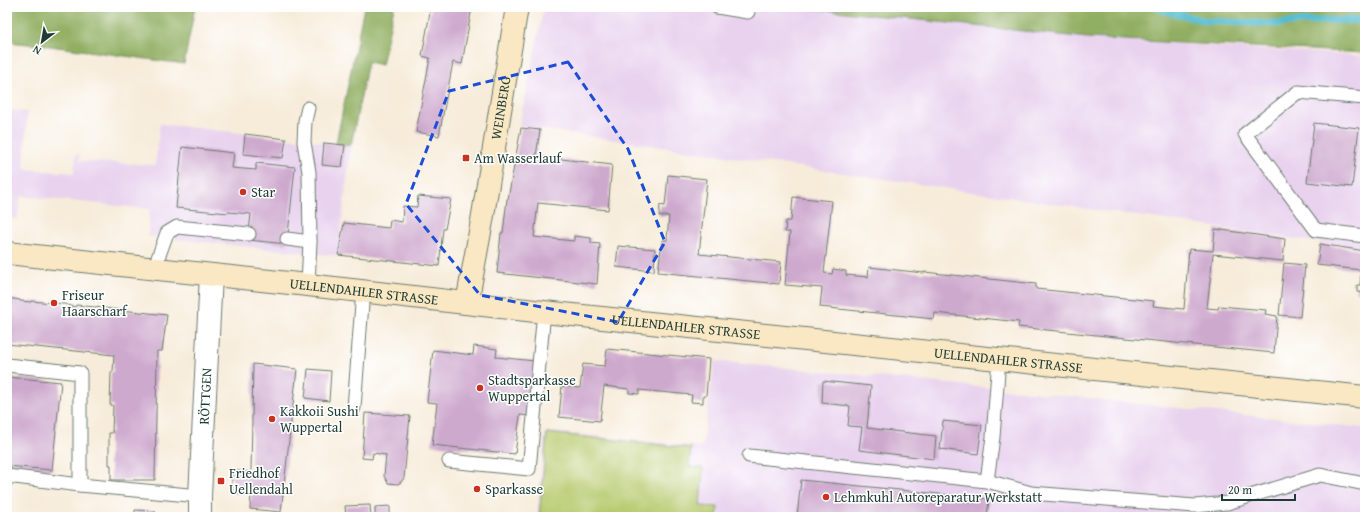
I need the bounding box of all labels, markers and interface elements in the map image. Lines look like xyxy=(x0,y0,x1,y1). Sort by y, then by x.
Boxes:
north arrow xyxy=(22,22,62,62)
text: N xyxy=(29,41,44,59)
street label: WEINBERG xyxy=(485,75,516,141)
place label: Am Wasserlauf xyxy=(474,148,563,168)
marker: Am Wasserlauf xyxy=(461,153,471,163)
place label: Star xyxy=(251,182,275,202)
marker: Star xyxy=(238,187,248,197)
street label: UELLENDAHLER STRASSE xyxy=(289,273,439,310)
place label: Friseur Haarscharf xyxy=(62,285,128,321)
marker: Friseur Haarscharf xyxy=(49,298,59,308)
street label: UELLENDAHLER STRASSE xyxy=(611,309,761,344)
street label: UELLENDAHLER STRASSE xyxy=(933,342,1084,378)
street label: RÖTTGEN xyxy=(194,367,216,425)
place label: Stadtsparkasse Wuppertal xyxy=(488,370,576,406)
marker: Stadtsparkasse Wuppertal xyxy=(475,383,485,393)
place label: Kakkoii Sushi Wuppertal xyxy=(280,401,359,437)
marker: Kakkoii Sushi Wuppertal xyxy=(267,414,277,424)
place label: Friedhof Uellendahl xyxy=(229,463,293,499)
marker: Friedhof Uellendahl xyxy=(216,476,226,486)
scale bar xyxy=(1222,476,1295,502)
place label: Sparkasse xyxy=(485,479,544,499)
text: 20 m xyxy=(1228,481,1252,498)
marker: Sparkasse xyxy=(472,484,482,494)
place label: Lehmkuhl Autoreparatur Werkstatt xyxy=(834,487,1042,507)
marker: Lehmkuhl Autoreparatur Werkstatt xyxy=(821,492,831,502)

